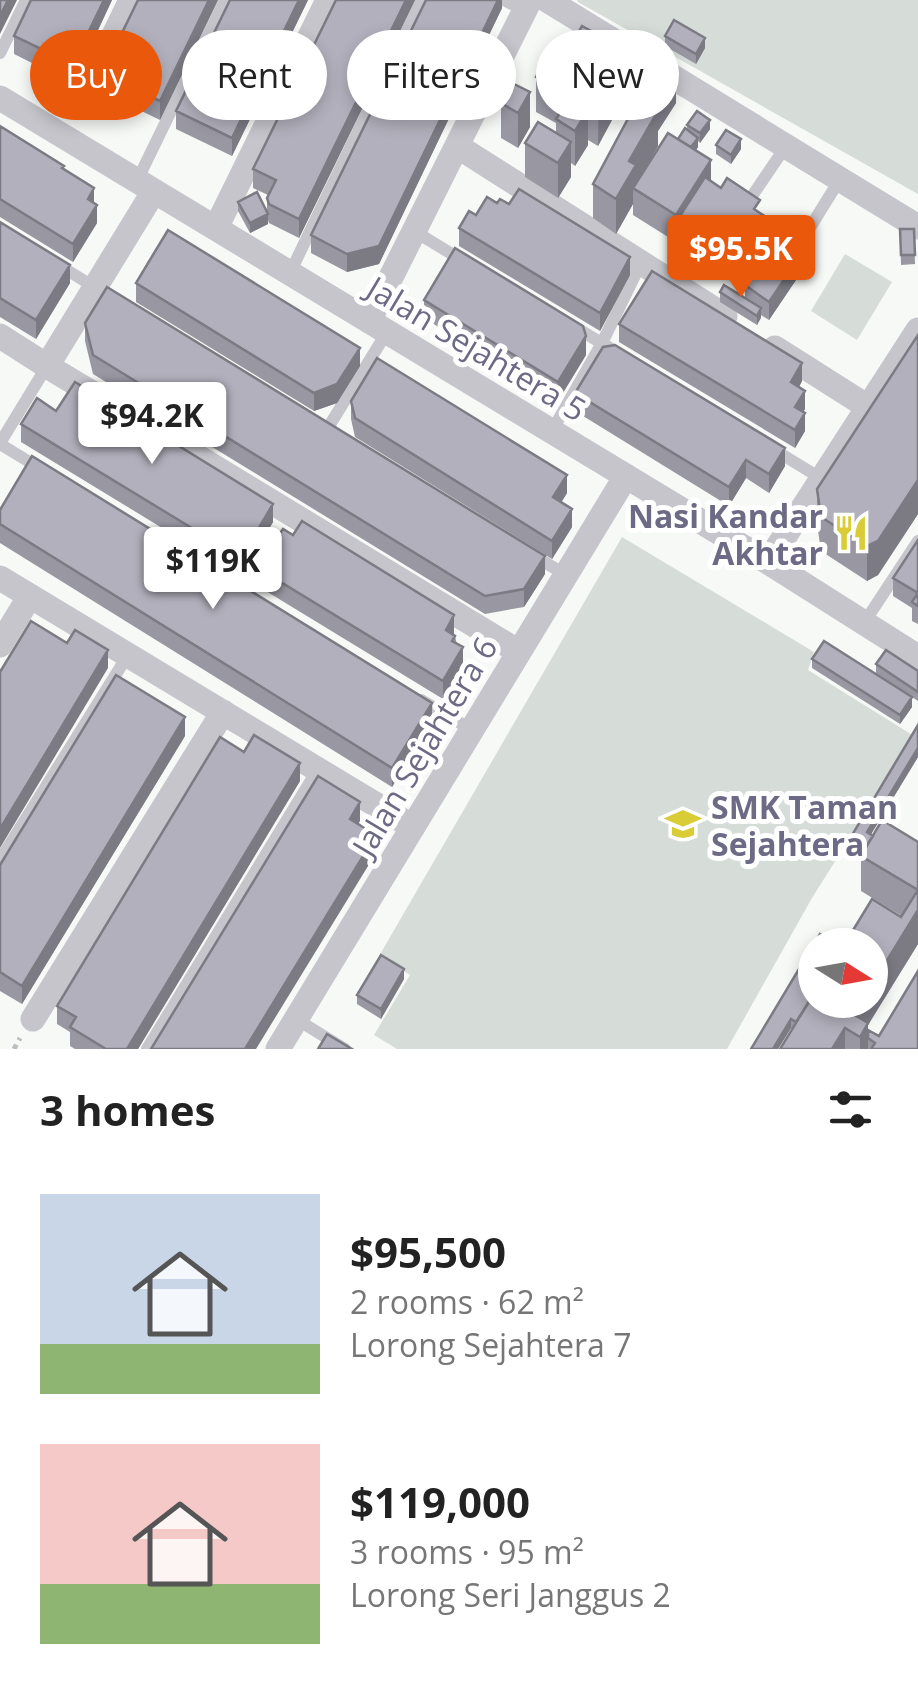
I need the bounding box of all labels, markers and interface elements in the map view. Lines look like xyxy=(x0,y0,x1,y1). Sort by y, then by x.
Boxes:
chip: Buy xyxy=(30,30,162,120)
chip: Rent xyxy=(182,30,327,120)
chip: Filters xyxy=(347,30,516,120)
chip: New xyxy=(536,30,679,120)
pin: $95.5K xyxy=(660,215,822,300)
text: $95.5K xyxy=(689,226,793,269)
street label: Jalan Sejahtera 5 xyxy=(357,264,594,430)
pin: $94.2K xyxy=(71,382,233,467)
text: $94.2K xyxy=(100,393,204,436)
place label: Nasi Kandar Akhtar xyxy=(628,494,823,574)
restaurant icon: Nasi Kandar Akhtar xyxy=(832,514,870,552)
pin: $119K xyxy=(143,527,283,612)
text: $119K xyxy=(166,538,260,581)
street label: Jalan Sejahtera 6 xyxy=(340,629,506,866)
place label: SMK Taman Sejahtera xyxy=(711,785,898,865)
school or university icon: SMK Taman Sejahtera xyxy=(664,805,702,843)
north arrow xyxy=(798,928,888,1018)
map controls xyxy=(798,928,888,1018)
text: 3 homes xyxy=(40,1081,215,1138)
icon: filters xyxy=(823,1082,878,1137)
text: $95,500 xyxy=(350,1223,506,1280)
icon: home xyxy=(120,1234,240,1354)
text: 2 rooms · 62 m² xyxy=(350,1280,584,1323)
text: Lorong Sejahtera 7 xyxy=(350,1323,631,1366)
text: $119,000 xyxy=(350,1473,530,1530)
icon: home xyxy=(120,1484,240,1604)
text: 3 rooms · 95 m² xyxy=(350,1530,584,1573)
text: Lorong Seri Janggus 2 xyxy=(350,1573,671,1616)

